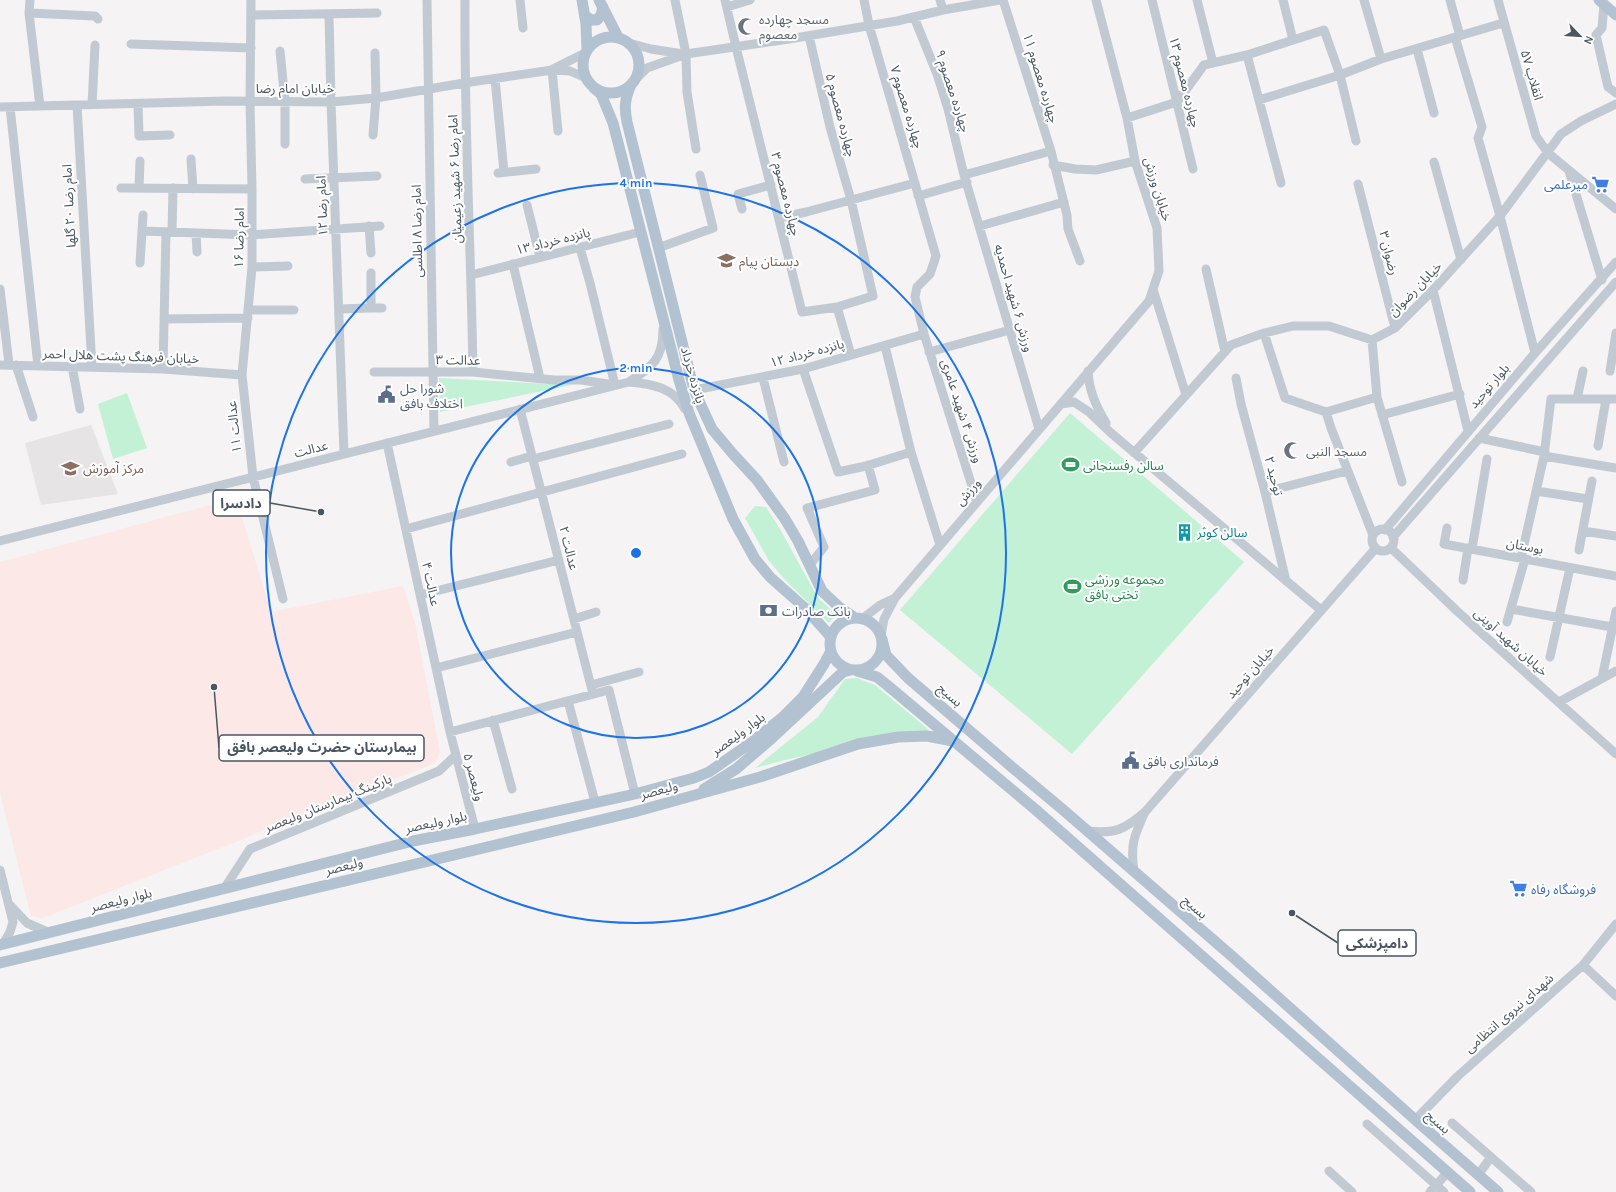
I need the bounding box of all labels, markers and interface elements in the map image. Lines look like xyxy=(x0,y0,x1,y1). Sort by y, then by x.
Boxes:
place label: مسجد چهارده معصوم xyxy=(759,12,829,44)
mosque icon: مسجد چهارده معصوم xyxy=(736,16,756,36)
north arrow xyxy=(1560,16,1600,56)
street label: چهارده معصوم ۱۱ xyxy=(1018,31,1062,126)
text: N xyxy=(1581,34,1596,46)
street label: چهارده معصوم ۱۳ xyxy=(1164,35,1204,130)
street label: چهارده معصوم ۹ xyxy=(931,48,974,135)
street label: انقلاب ۵۷ xyxy=(1517,48,1546,102)
street label: چهارده معصوم ۷ xyxy=(885,64,927,151)
street label: چهارده معصوم ۵ xyxy=(821,72,859,159)
street label: خیابان امام رضا xyxy=(256,81,335,98)
street label: امام رضا ۶ شهید زعیمیان xyxy=(445,114,467,244)
street label: چهارده معصوم ۳ xyxy=(766,151,804,238)
street label: خیابان ورزش xyxy=(1140,155,1175,223)
street label: امام رضا ۲۰ گلها xyxy=(59,164,81,248)
supermarket icon: میرعلمی xyxy=(1591,174,1611,194)
street label: امام رضا ۱۲ xyxy=(313,175,333,237)
text: 4 min xyxy=(620,176,652,190)
place label: میرعلمی xyxy=(1544,177,1588,193)
street label: امام رضا ۸ اطلسی xyxy=(409,184,427,278)
street label: امام رضا ۱۶ xyxy=(231,207,249,269)
street label: پانزده خرداد ۱۳ xyxy=(514,224,592,260)
street label: رضوان ۳ xyxy=(1375,229,1402,277)
street label: ورزش ۶ شهید احمدیه xyxy=(990,242,1037,354)
school or university icon: دبستان پیام xyxy=(716,251,736,271)
place label: دبستان پیام xyxy=(739,254,799,271)
street label: خیابان رضوان xyxy=(1385,258,1446,320)
street label: پانزده خرداد ۱۲ xyxy=(768,336,846,372)
street label: پانزده خرداد xyxy=(676,345,708,406)
street label: خیابان فرهنگ پشت هلال احمر xyxy=(41,346,200,368)
street label: عدالت ۳ xyxy=(436,352,481,368)
street label: ورزش ۴ شهید عامری xyxy=(937,357,986,465)
text: 2 min xyxy=(619,361,653,375)
street label: بلوار توحید xyxy=(1466,361,1512,411)
place label: شورا حل اختلاف بافق xyxy=(400,381,463,412)
public building icon: شورا حل اختلاف بافق xyxy=(377,385,397,405)
street label: عدالت ۱۱ xyxy=(224,400,244,454)
street label: عدالت xyxy=(293,437,330,460)
mosque icon: مسجد النبی xyxy=(1283,441,1303,461)
place label: مسجد النبی xyxy=(1306,444,1367,460)
sports icon: سالن رفسنجانی xyxy=(1060,455,1080,475)
street label: توحید ۲ xyxy=(1262,455,1286,497)
school or university icon: مرکز آموزش xyxy=(60,458,80,478)
place label: سالن رفسنجانی xyxy=(1083,458,1164,474)
place label: مرکز آموزش xyxy=(83,461,144,477)
street label: ورزش xyxy=(952,475,985,509)
callout: دادسرا xyxy=(213,490,270,516)
text: دادسرا xyxy=(220,495,262,512)
building icon: سالن کوثر xyxy=(1174,522,1194,542)
street label: عدالت ۲ xyxy=(556,525,582,572)
place label: سالن کوثر xyxy=(1196,525,1247,541)
street label: بوستان xyxy=(1505,535,1545,558)
centre of rings xyxy=(629,546,643,560)
street label: عدالت ۴ xyxy=(419,561,443,608)
place label: مجموعه ورزشی تختی بافق xyxy=(1085,572,1165,603)
sports icon: مجموعه ورزشی تختی بافق xyxy=(1062,576,1082,596)
bank icon: بانک صادرات xyxy=(759,601,779,621)
place label: بانک صادرات xyxy=(782,604,851,619)
street label: خیابان شهید آوینی xyxy=(1470,605,1551,680)
street label: خیابان توحید xyxy=(1223,642,1278,702)
street label: بسیج xyxy=(933,680,965,712)
street label: بلوار ولیعصر xyxy=(707,709,768,759)
callout: بیمارستان حضرت ولیعصر بافق xyxy=(219,735,424,761)
text: بیمارستان حضرت ولیعصر بافق xyxy=(227,739,417,756)
street label: ولیعصر ۵ xyxy=(460,751,488,803)
public building icon: فرمانداری بافق xyxy=(1120,751,1140,771)
place label: فرمانداری بافق xyxy=(1143,754,1219,770)
street label: پارکینگ بیمارستان ولیعصر xyxy=(261,771,395,838)
street label: ولیعصر xyxy=(638,778,680,803)
street label: بلوار ولیعصر xyxy=(403,808,468,836)
street label: ولیعصر xyxy=(323,854,365,878)
supermarket icon: فروشگاه رفاه xyxy=(1508,879,1528,899)
place label: فروشگاه رفاه xyxy=(1531,882,1596,897)
street label: بلوار ولیعصر xyxy=(88,885,153,915)
street label: بسیج xyxy=(1178,892,1210,924)
callout: دامپزشکی xyxy=(1338,930,1416,956)
text: دامپزشکی xyxy=(1346,935,1408,953)
street label: شهدای نیروی انتظامی xyxy=(1461,970,1557,1056)
street label: بسیج xyxy=(1421,1107,1453,1139)

